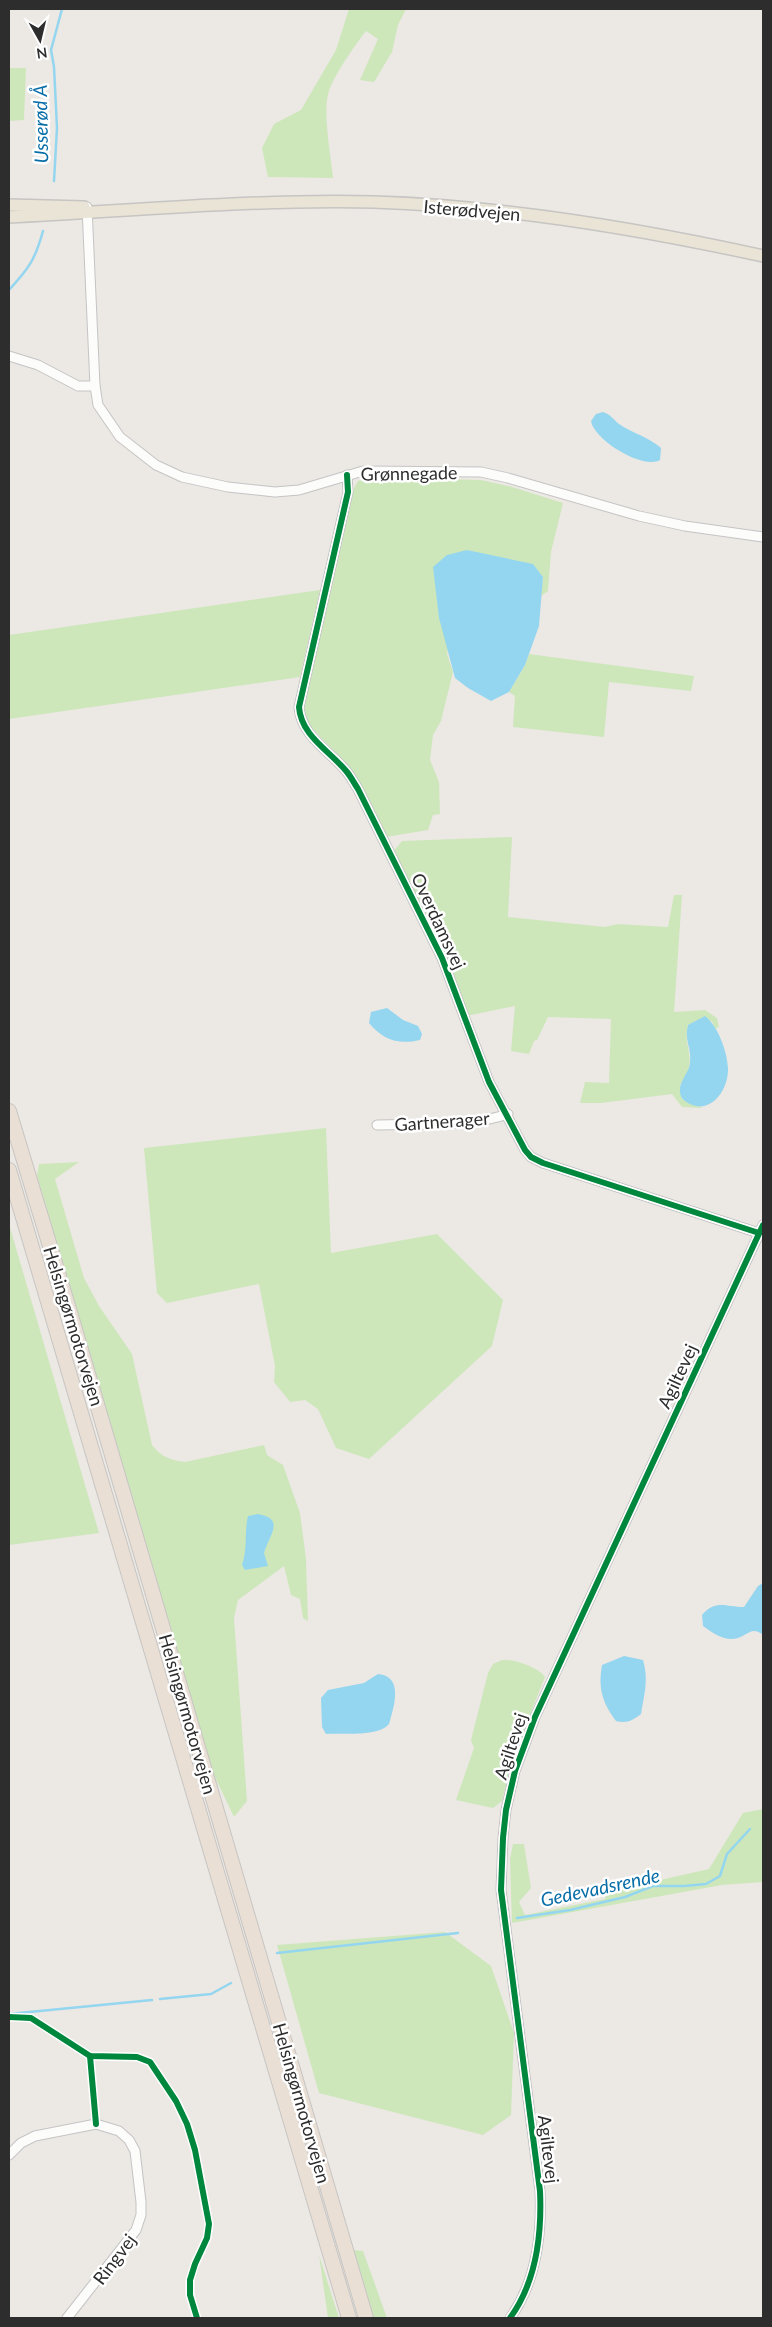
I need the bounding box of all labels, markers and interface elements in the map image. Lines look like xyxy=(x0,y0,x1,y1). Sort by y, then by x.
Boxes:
north arrow xyxy=(15,15,65,65)
text: N xyxy=(35,44,48,63)
water label: Usserød Å xyxy=(28,84,52,164)
street label: Isterødvejen xyxy=(423,195,521,225)
street label: Grønnegade xyxy=(360,461,458,485)
street label: Overdamsvej xyxy=(407,869,471,973)
street label: Gartnerager xyxy=(394,1107,491,1135)
street label: Helsingørmotorvejen xyxy=(39,1244,109,1408)
street label: Agiltevej xyxy=(653,1340,701,1412)
street label: Helsingørmotorvejen xyxy=(155,1631,221,1797)
street label: Agiltevej xyxy=(489,1710,531,1782)
water label: Gedevadsrende xyxy=(538,1863,662,1911)
street label: Helsingørmotorvejen xyxy=(269,2020,335,2186)
street label: Agiltevej xyxy=(534,2114,564,2184)
street label: Ringvej xyxy=(88,2229,140,2289)

